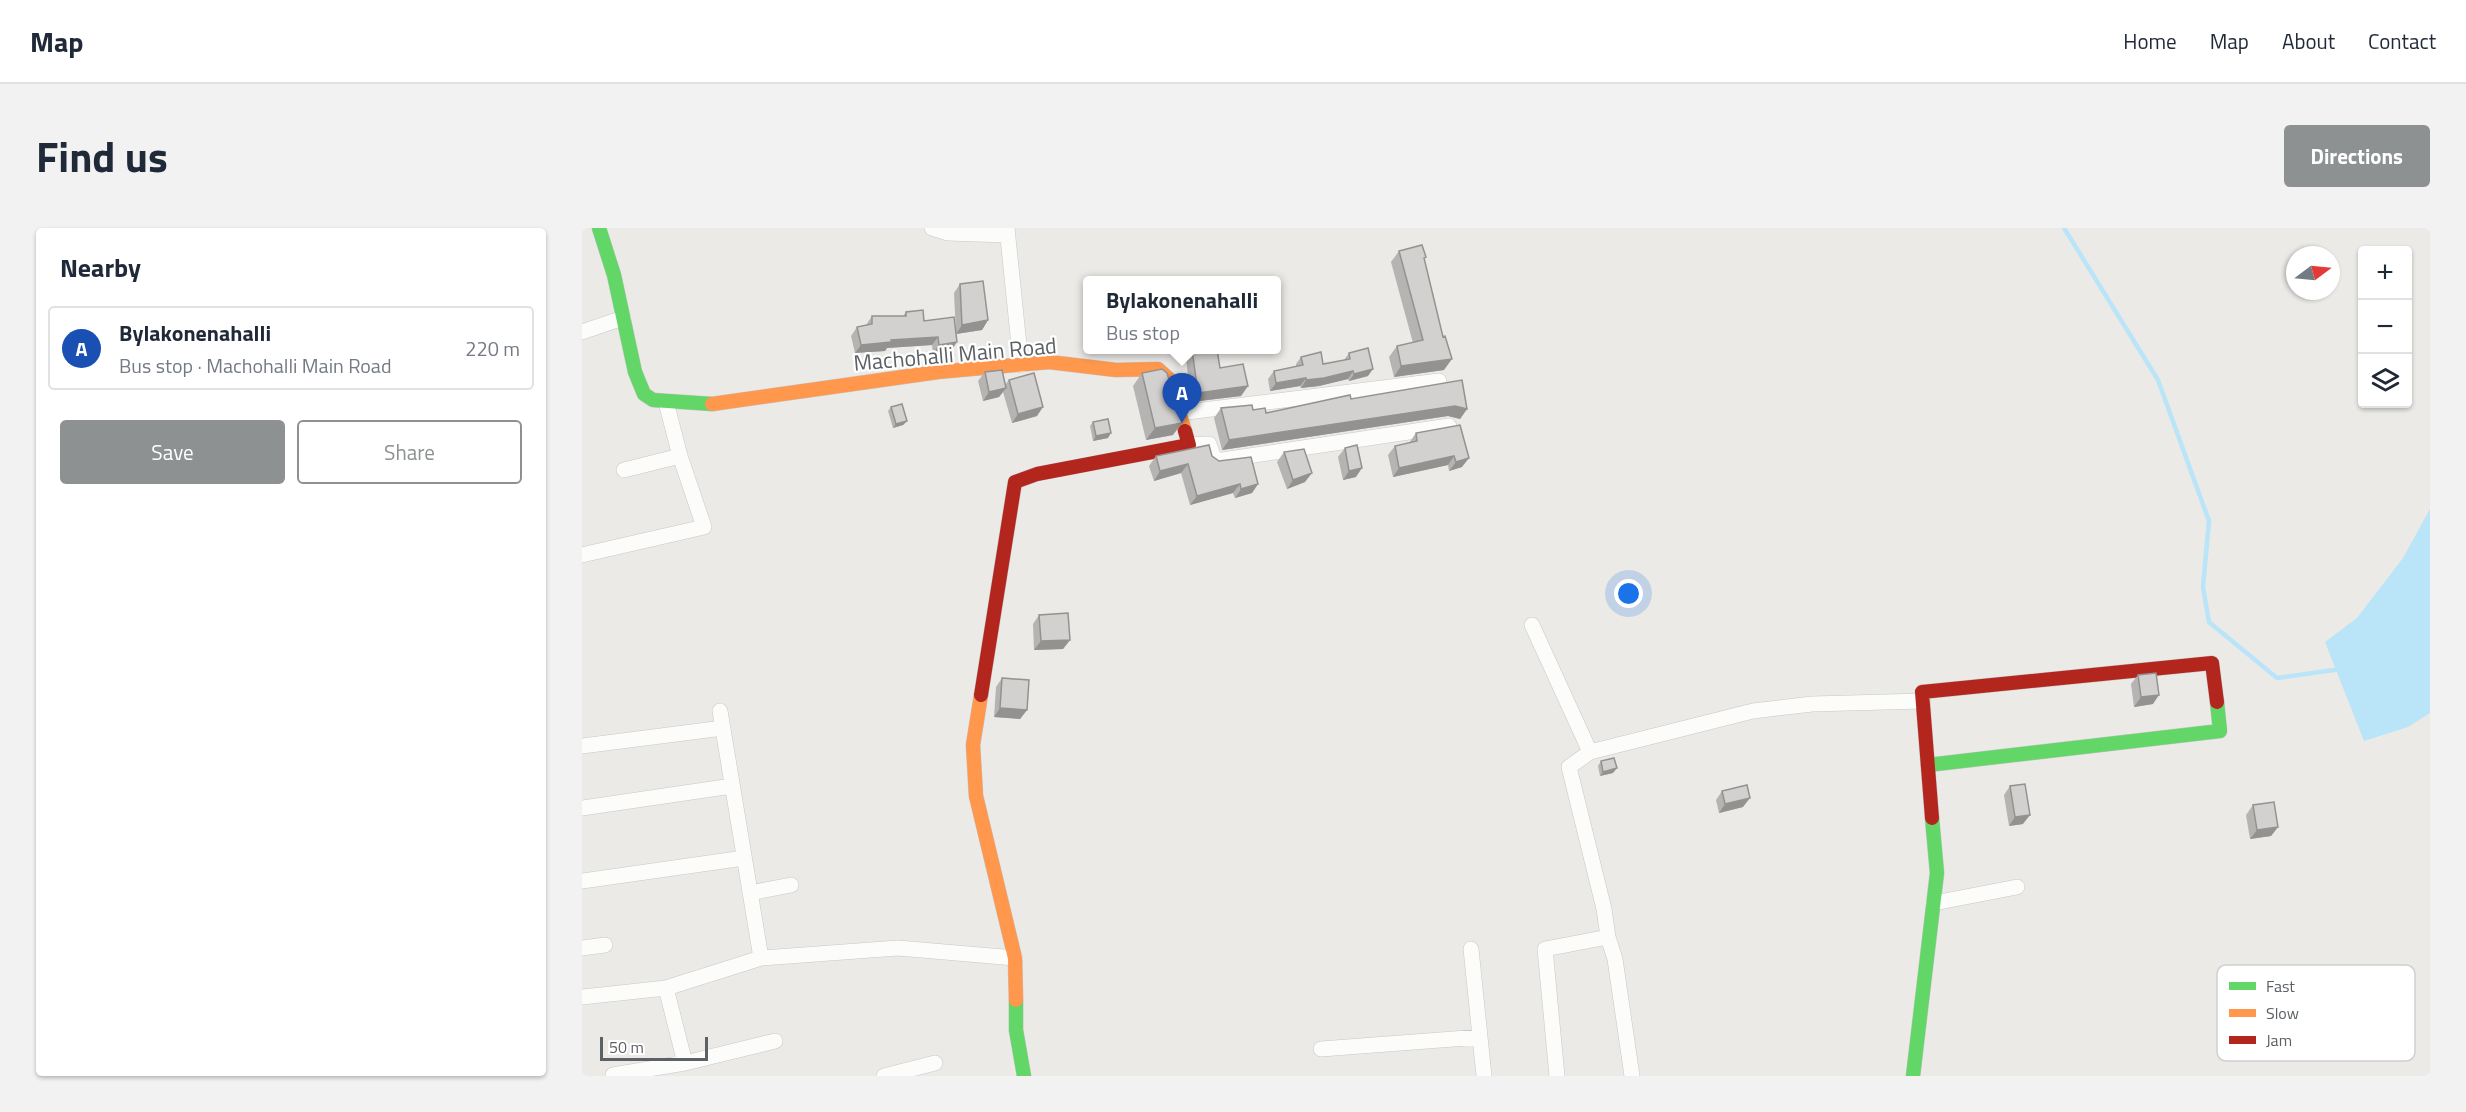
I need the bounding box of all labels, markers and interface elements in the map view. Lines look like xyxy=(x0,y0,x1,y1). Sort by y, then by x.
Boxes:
text: Map xyxy=(30,20,84,63)
text: Home xyxy=(2123,25,2177,57)
text: Map xyxy=(2210,25,2249,57)
text: About xyxy=(2282,25,2335,57)
text: Contact xyxy=(2368,25,2436,57)
text: Find us xyxy=(36,124,168,188)
button: Directions xyxy=(2284,125,2430,187)
north arrow xyxy=(2286,246,2340,300)
map controls xyxy=(2358,246,2412,408)
button: + xyxy=(2358,246,2412,300)
text: Nearby xyxy=(60,248,141,287)
popup xyxy=(1083,276,1281,354)
text: Bylakonenahalli xyxy=(1106,283,1258,317)
button: − xyxy=(2358,300,2412,354)
text: Bylakonenahalli xyxy=(119,316,271,350)
text: Bus stop xyxy=(1106,317,1180,348)
street label: Machohalli Main Road xyxy=(852,328,1058,380)
text: A xyxy=(75,333,88,364)
text: 220 m xyxy=(465,333,520,364)
text: Bus stop · Machohalli Main Road xyxy=(119,350,391,381)
button: layers xyxy=(2358,354,2412,408)
pin: A xyxy=(1162,374,1202,423)
button: Save xyxy=(60,420,285,484)
button: Share xyxy=(297,420,522,484)
your location xyxy=(1614,579,1643,608)
legend xyxy=(2217,965,2415,1061)
text: Fast xyxy=(2266,974,2295,998)
text: Slow xyxy=(2266,1001,2299,1025)
text: Jam xyxy=(2266,1028,2292,1052)
scale bar xyxy=(600,1034,708,1062)
text: 50 m xyxy=(609,1035,644,1059)

